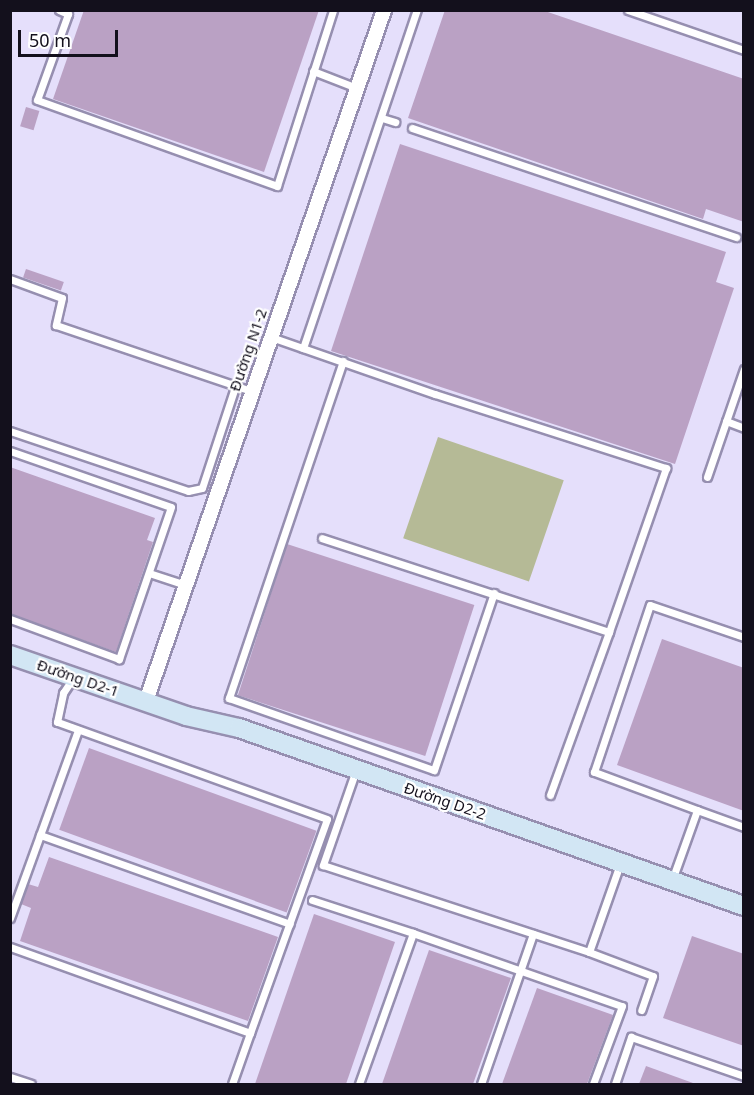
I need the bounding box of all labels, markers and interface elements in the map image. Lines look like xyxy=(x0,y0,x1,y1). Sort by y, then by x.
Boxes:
scale bar xyxy=(21,18,122,56)
text: 50 m xyxy=(29,28,71,52)
street label: Đường N1-2 xyxy=(225,306,271,394)
street label: Đường D2-1 xyxy=(35,656,121,700)
street label: Đường D2-2 xyxy=(402,779,488,823)

